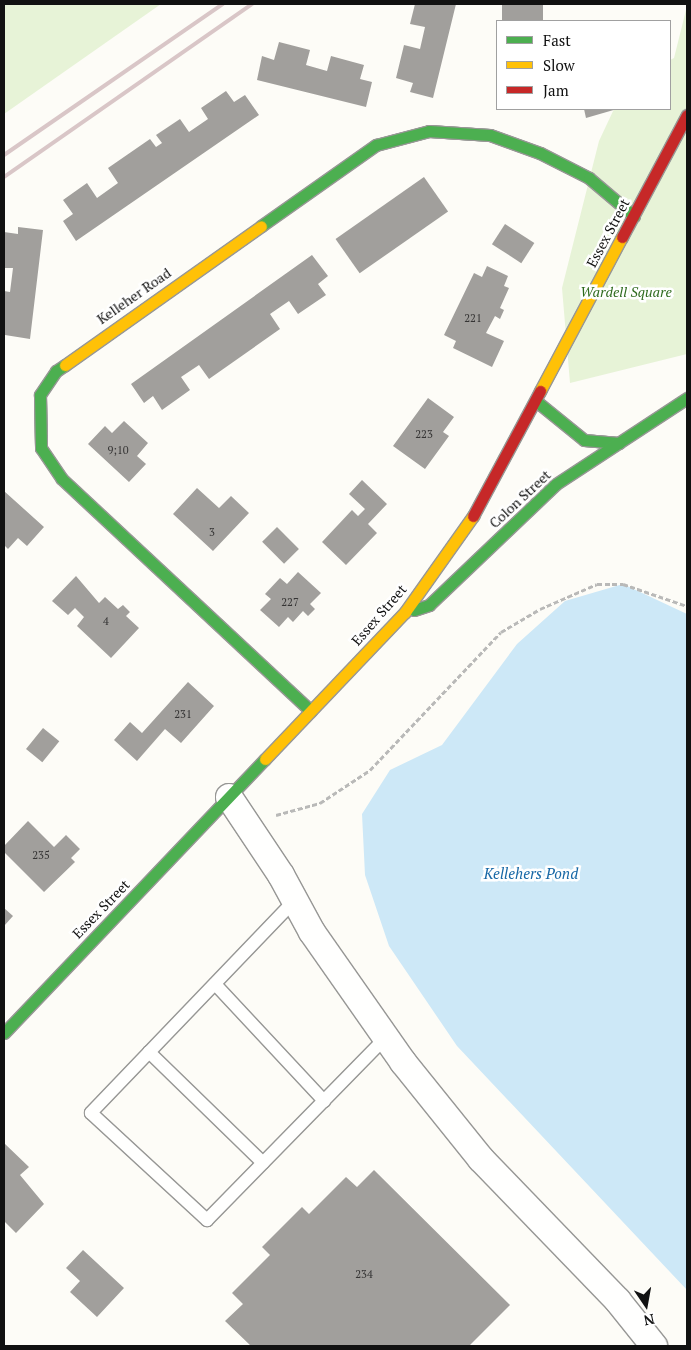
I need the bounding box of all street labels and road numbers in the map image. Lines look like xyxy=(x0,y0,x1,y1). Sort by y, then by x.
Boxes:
street label: Essex Street xyxy=(583,196,633,270)
street label: Kelleher Road xyxy=(94,264,174,328)
street label: Colon Street xyxy=(486,466,554,532)
street label: Essex Street xyxy=(348,581,410,649)
street label: Essex Street xyxy=(69,876,133,942)

